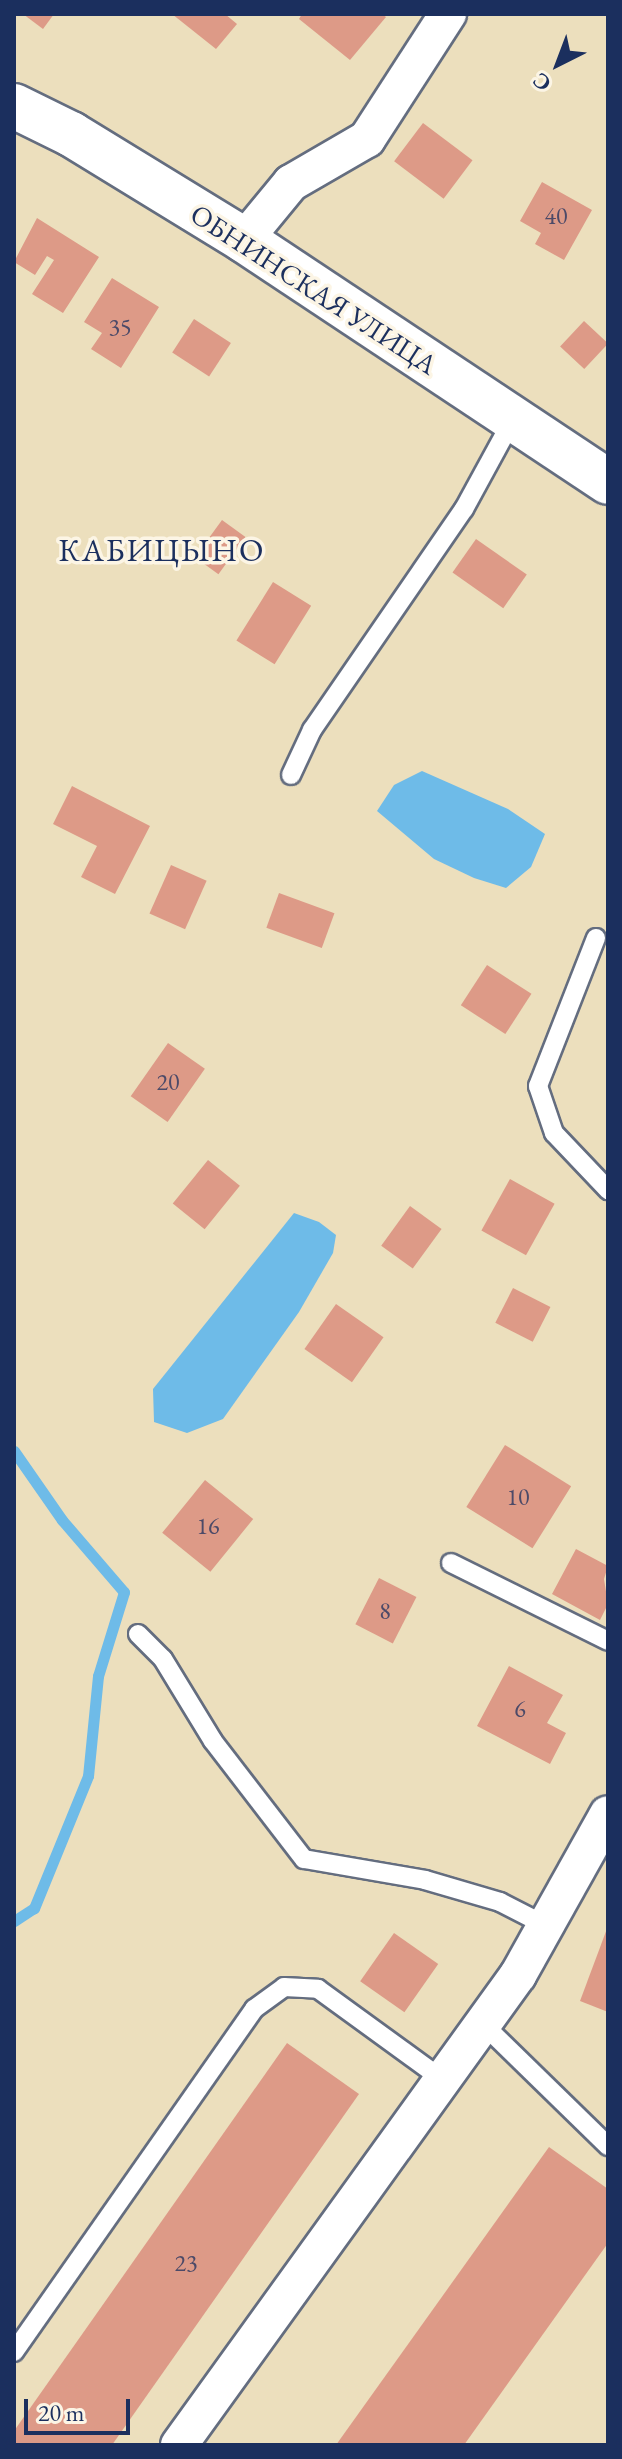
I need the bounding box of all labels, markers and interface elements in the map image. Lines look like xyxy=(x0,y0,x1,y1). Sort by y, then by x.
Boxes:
north arrow xyxy=(518,24,598,104)
text: С xyxy=(526,66,557,98)
street label: ОБНИНСКАЯ УЛИЦА xyxy=(184,197,444,381)
house number: 40 xyxy=(544,202,568,230)
house number: 35 xyxy=(108,313,132,341)
district label: КАБИЦЫНО xyxy=(59,531,265,569)
house number: 20 xyxy=(156,1068,180,1096)
house number: 10 xyxy=(506,1483,530,1511)
house number: 16 xyxy=(196,1512,220,1540)
house number: 8 xyxy=(379,1597,391,1625)
house number: 6 xyxy=(514,1695,526,1723)
house number: 23 xyxy=(174,2249,198,2277)
scale bar xyxy=(28,2383,134,2433)
text: 20 m xyxy=(38,2397,85,2428)

